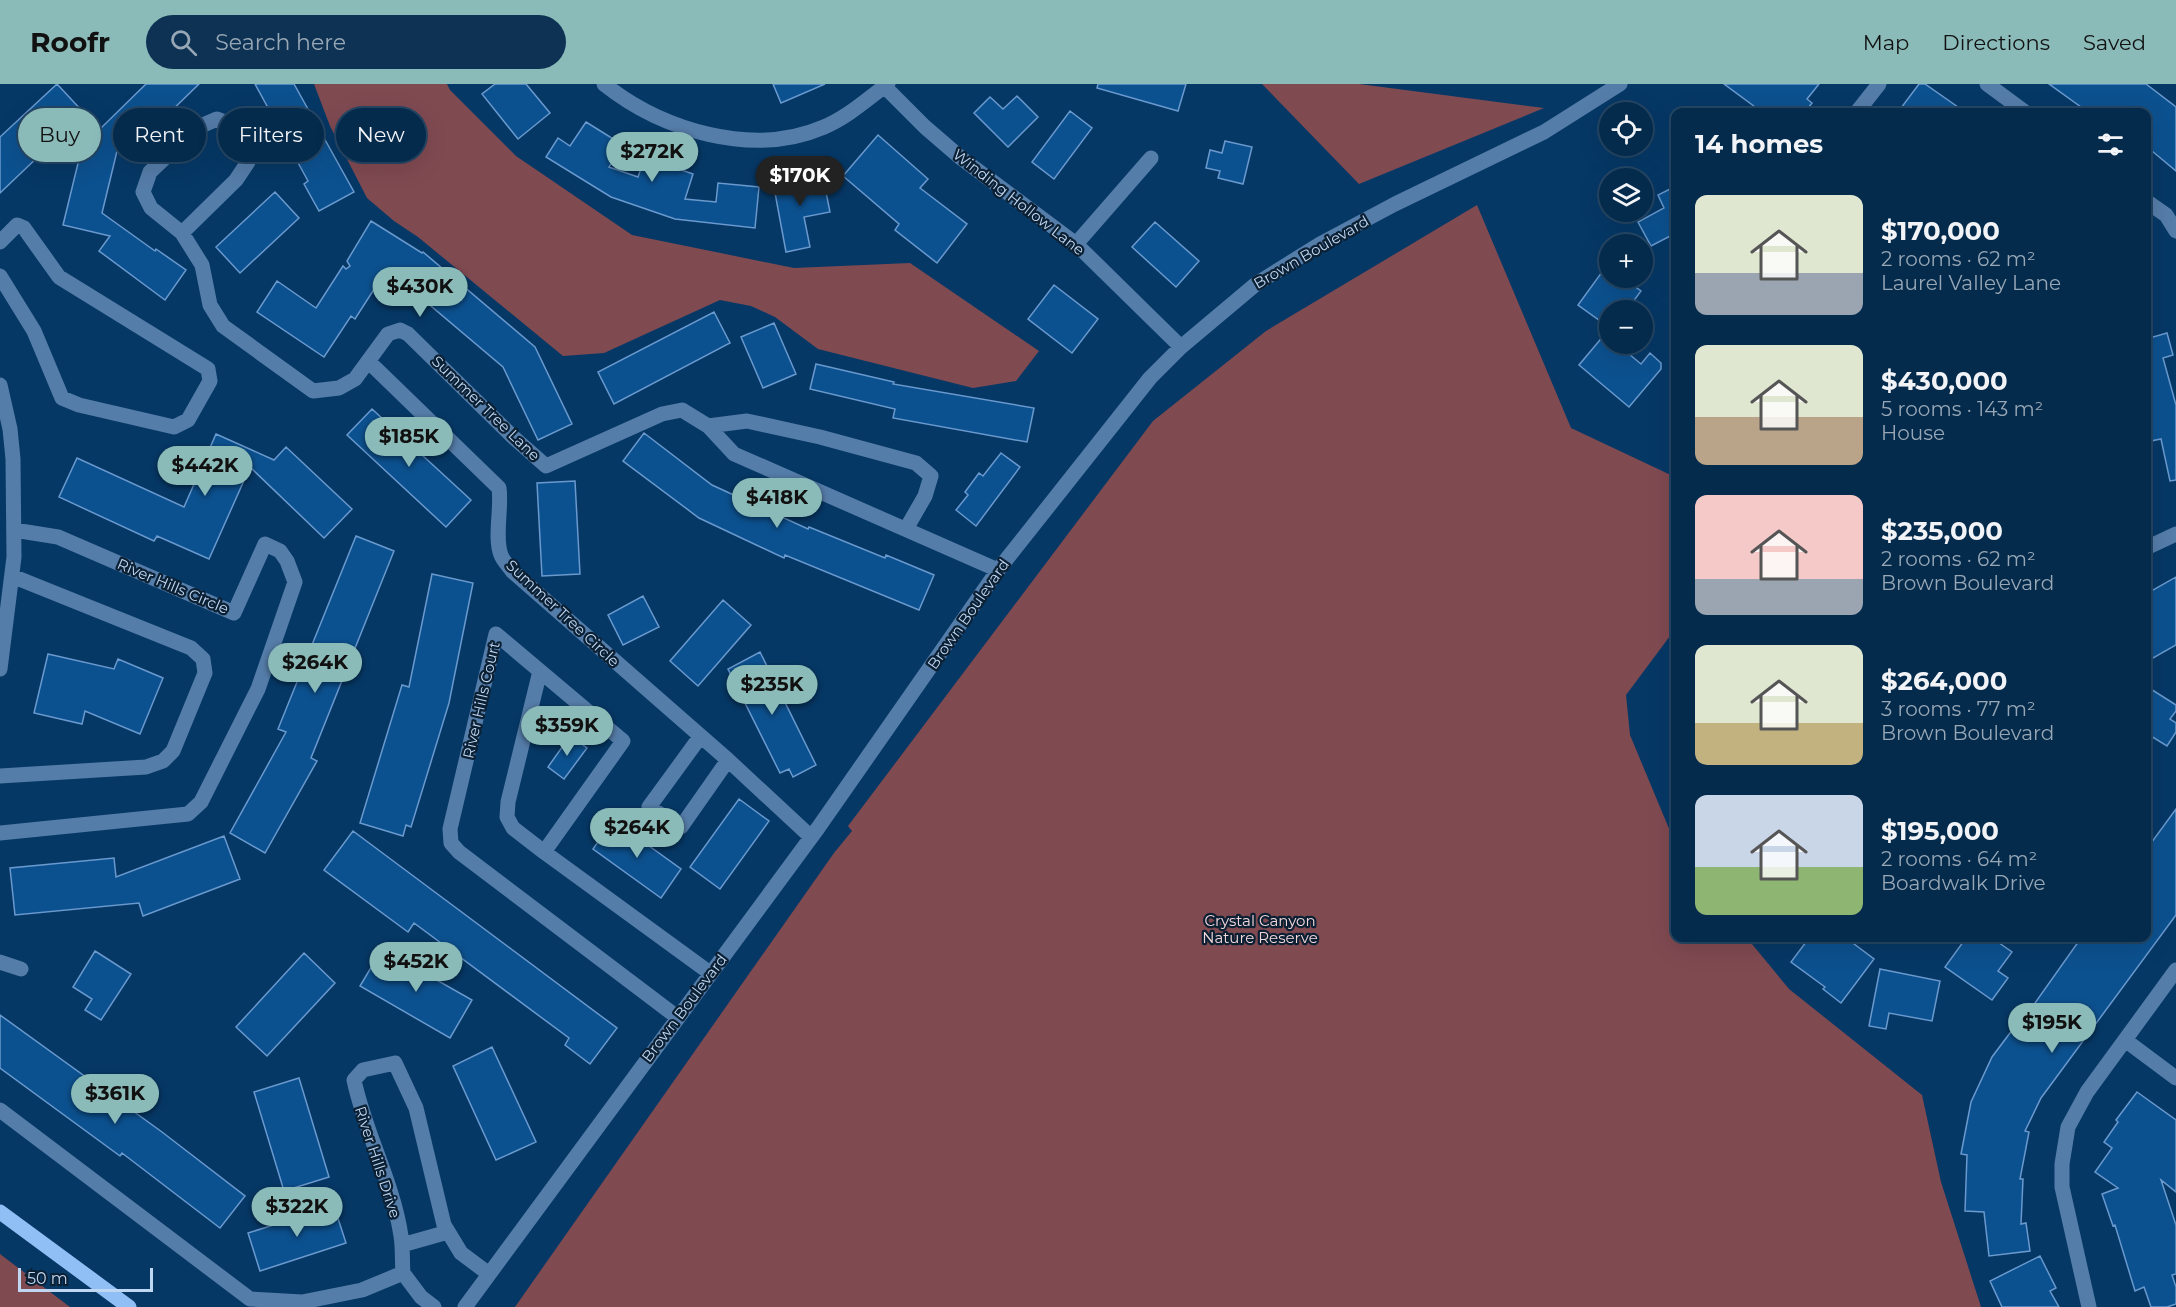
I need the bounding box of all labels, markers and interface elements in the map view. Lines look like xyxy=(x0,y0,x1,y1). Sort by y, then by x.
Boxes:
search box xyxy=(146,15,566,69)
text: Roofr xyxy=(30,25,110,59)
icon: search xyxy=(167,26,200,59)
text: Search here xyxy=(215,29,346,56)
text: Map xyxy=(1863,30,1909,55)
text: Directions xyxy=(1942,30,2050,55)
text: Saved xyxy=(2083,30,2146,55)
map controls xyxy=(1599,102,1653,354)
button: locate xyxy=(1599,102,1653,156)
chip: Buy xyxy=(18,108,101,162)
chip: Rent xyxy=(113,108,206,162)
chip: Filters xyxy=(218,108,324,162)
chip: New xyxy=(336,108,426,162)
text: 14 homes xyxy=(1695,128,1823,160)
icon: filters xyxy=(2094,128,2127,161)
pin: $272K xyxy=(610,132,694,183)
text: $272K xyxy=(620,139,684,163)
street label: Winding Hollow Lane xyxy=(949,145,1089,259)
pin: $170K xyxy=(758,156,842,207)
text: $170K xyxy=(770,163,830,187)
button: layers xyxy=(1599,168,1653,222)
street label: Brown Boulevard xyxy=(1250,211,1372,293)
text: $170,000 xyxy=(1881,215,2000,247)
icon: home xyxy=(1743,219,1815,291)
button: + xyxy=(1599,234,1653,288)
text: 2 rooms · 62 m² xyxy=(1881,247,2036,271)
pin: $430K xyxy=(378,267,462,318)
text: Laurel Valley Lane xyxy=(1881,271,2061,295)
text: $430K xyxy=(387,274,453,298)
button: − xyxy=(1599,300,1653,354)
street label: Summer Tree Lane xyxy=(428,351,544,465)
text: $430,000 xyxy=(1881,365,2008,397)
icon: home xyxy=(1743,369,1815,441)
text: 5 rooms · 143 m² xyxy=(1881,397,2043,421)
pin: $185K xyxy=(367,417,451,468)
text: House xyxy=(1881,421,1945,445)
text: $185K xyxy=(379,424,439,448)
pin: $442K xyxy=(163,446,247,497)
text: $442K xyxy=(171,453,239,477)
pin: $418K xyxy=(735,478,819,529)
text: $418K xyxy=(746,485,808,509)
text: $235,000 xyxy=(1881,515,2003,547)
icon: home xyxy=(1743,519,1815,591)
text: 2 rooms · 62 m² xyxy=(1881,547,2036,571)
street label: River Hills Circle xyxy=(114,554,232,618)
street label: Summer Tree Circle xyxy=(502,555,624,671)
street label: Brown Boulevard xyxy=(923,555,1013,673)
text: Brown Boulevard xyxy=(1881,571,2054,595)
street label: River Hills Court xyxy=(458,640,504,760)
pin: $264K xyxy=(273,643,357,694)
text: $264K xyxy=(282,650,348,674)
pin: $235K xyxy=(730,665,814,716)
text: $264,000 xyxy=(1881,665,2007,697)
icon: home xyxy=(1743,669,1815,741)
text: $235K xyxy=(741,672,803,696)
text: 3 rooms · 77 m² xyxy=(1881,697,2036,721)
pin: $359K xyxy=(525,706,609,757)
text: $359K xyxy=(535,713,599,737)
text: Brown Boulevard xyxy=(1881,721,2054,745)
pin: $264K xyxy=(595,808,679,859)
text: $264K xyxy=(604,815,670,839)
text: $195,000 xyxy=(1881,815,1999,847)
icon: home xyxy=(1743,819,1815,891)
text: 2 rooms · 64 m² xyxy=(1881,847,2037,871)
text: Boardwalk Drive xyxy=(1881,871,2046,895)
park label: Crystal Canyon Nature Reserve xyxy=(1202,911,1318,947)
pin: $452K xyxy=(374,942,458,993)
text: $452K xyxy=(383,949,449,973)
street label: Brown Boulevard xyxy=(637,950,731,1066)
pin: $195K xyxy=(2010,1003,2094,1054)
text: $195K xyxy=(2022,1010,2082,1034)
pin: $361K xyxy=(73,1074,157,1125)
text: $361K xyxy=(85,1081,145,1105)
street label: River Hills Drive xyxy=(351,1104,405,1220)
pin: $322K xyxy=(255,1187,339,1238)
text: $322K xyxy=(266,1194,328,1218)
scale bar xyxy=(18,1265,153,1292)
text: 50 m xyxy=(27,1269,68,1288)

